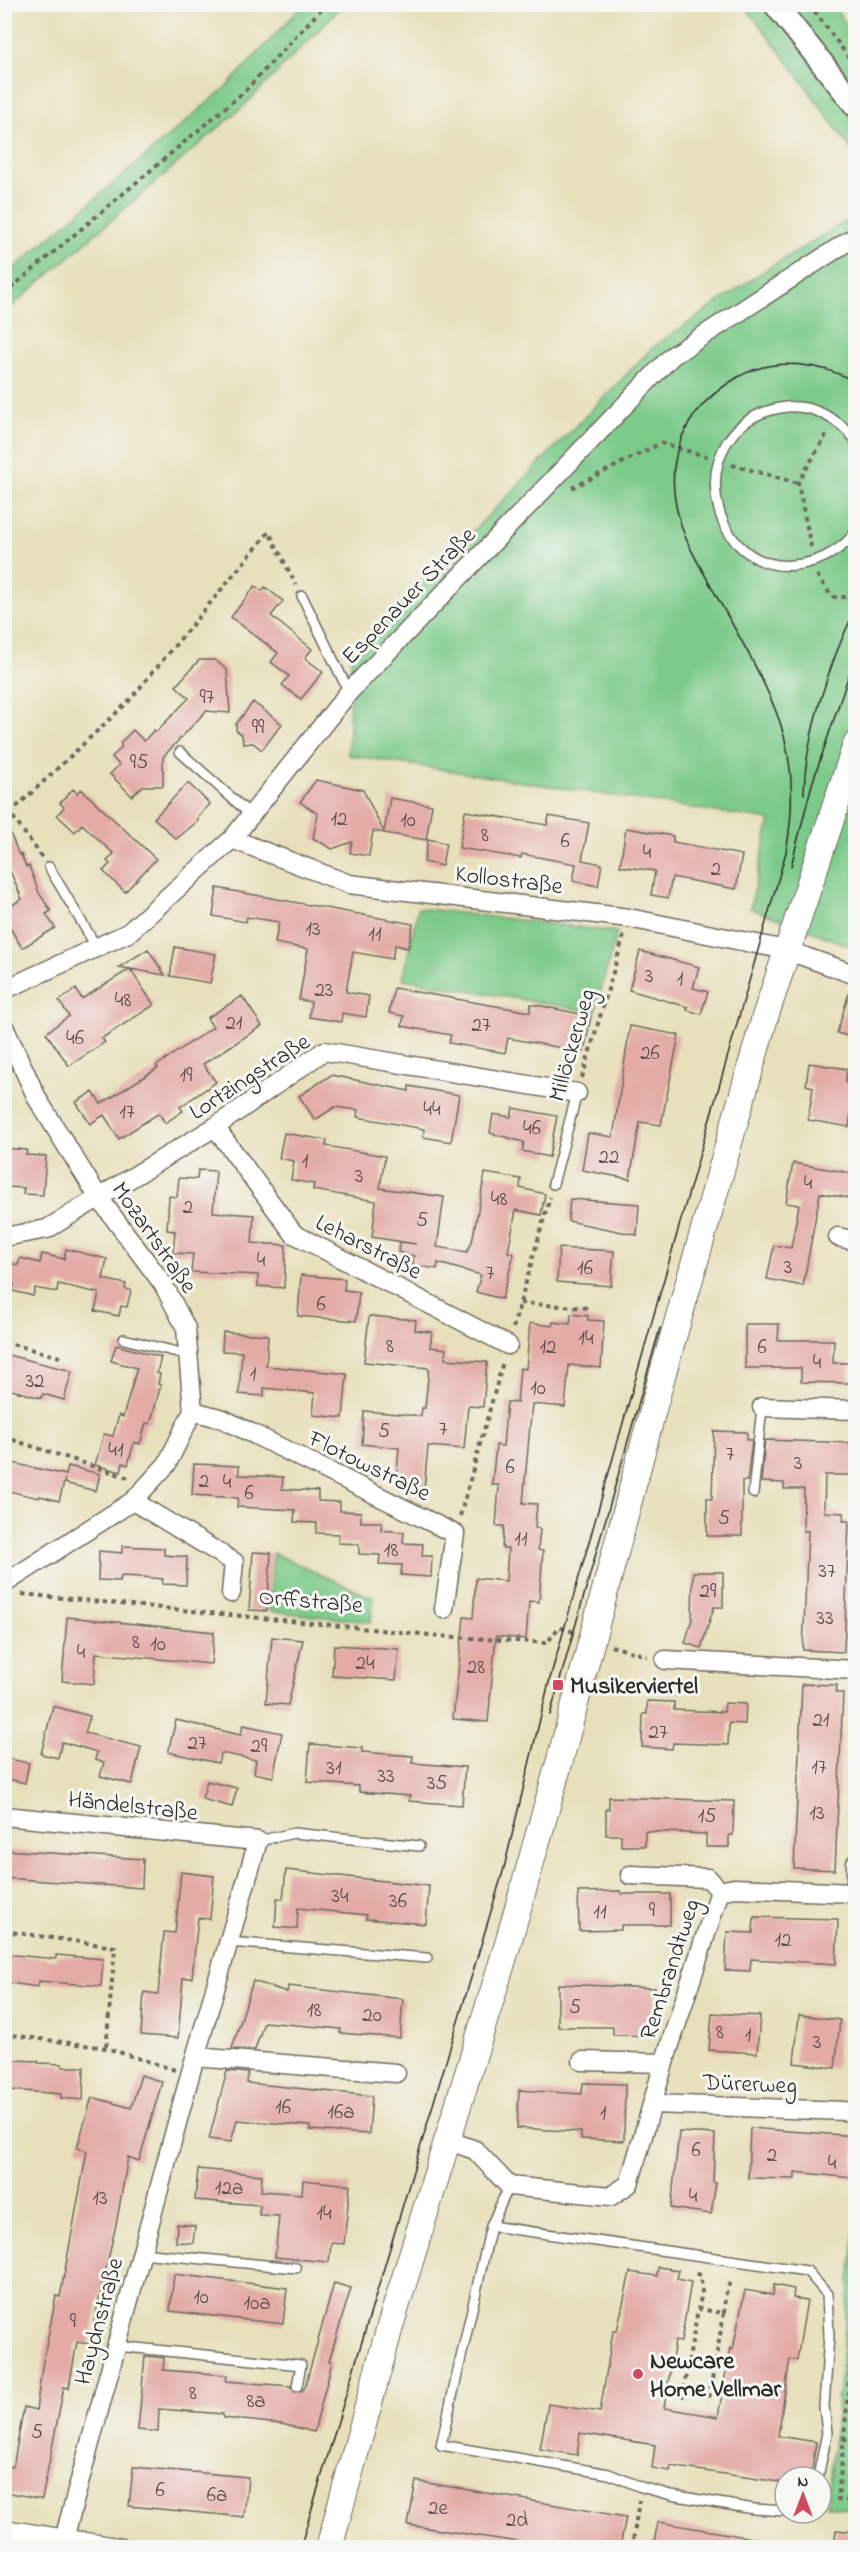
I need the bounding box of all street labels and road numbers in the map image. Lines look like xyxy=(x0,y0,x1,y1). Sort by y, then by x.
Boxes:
street label: Espenauer Straße xyxy=(335,520,485,674)
street label: Kollostraße xyxy=(453,858,565,905)
street label: Millöckerweg xyxy=(541,985,606,1106)
street label: Lortzingstraße xyxy=(183,1026,318,1130)
street label: Mozartstraße xyxy=(101,1175,205,1302)
street label: Leharstraße xyxy=(308,1206,427,1290)
street label: Flotowstraße xyxy=(301,1422,436,1512)
street label: Orffstraße xyxy=(257,1581,365,1624)
street label: Händelstraße xyxy=(66,1783,200,1832)
street label: Rembrandtweg xyxy=(632,1895,711,2045)
street label: Dürerweg xyxy=(701,2066,798,2105)
street label: Haydnstraße xyxy=(67,2254,135,2389)

